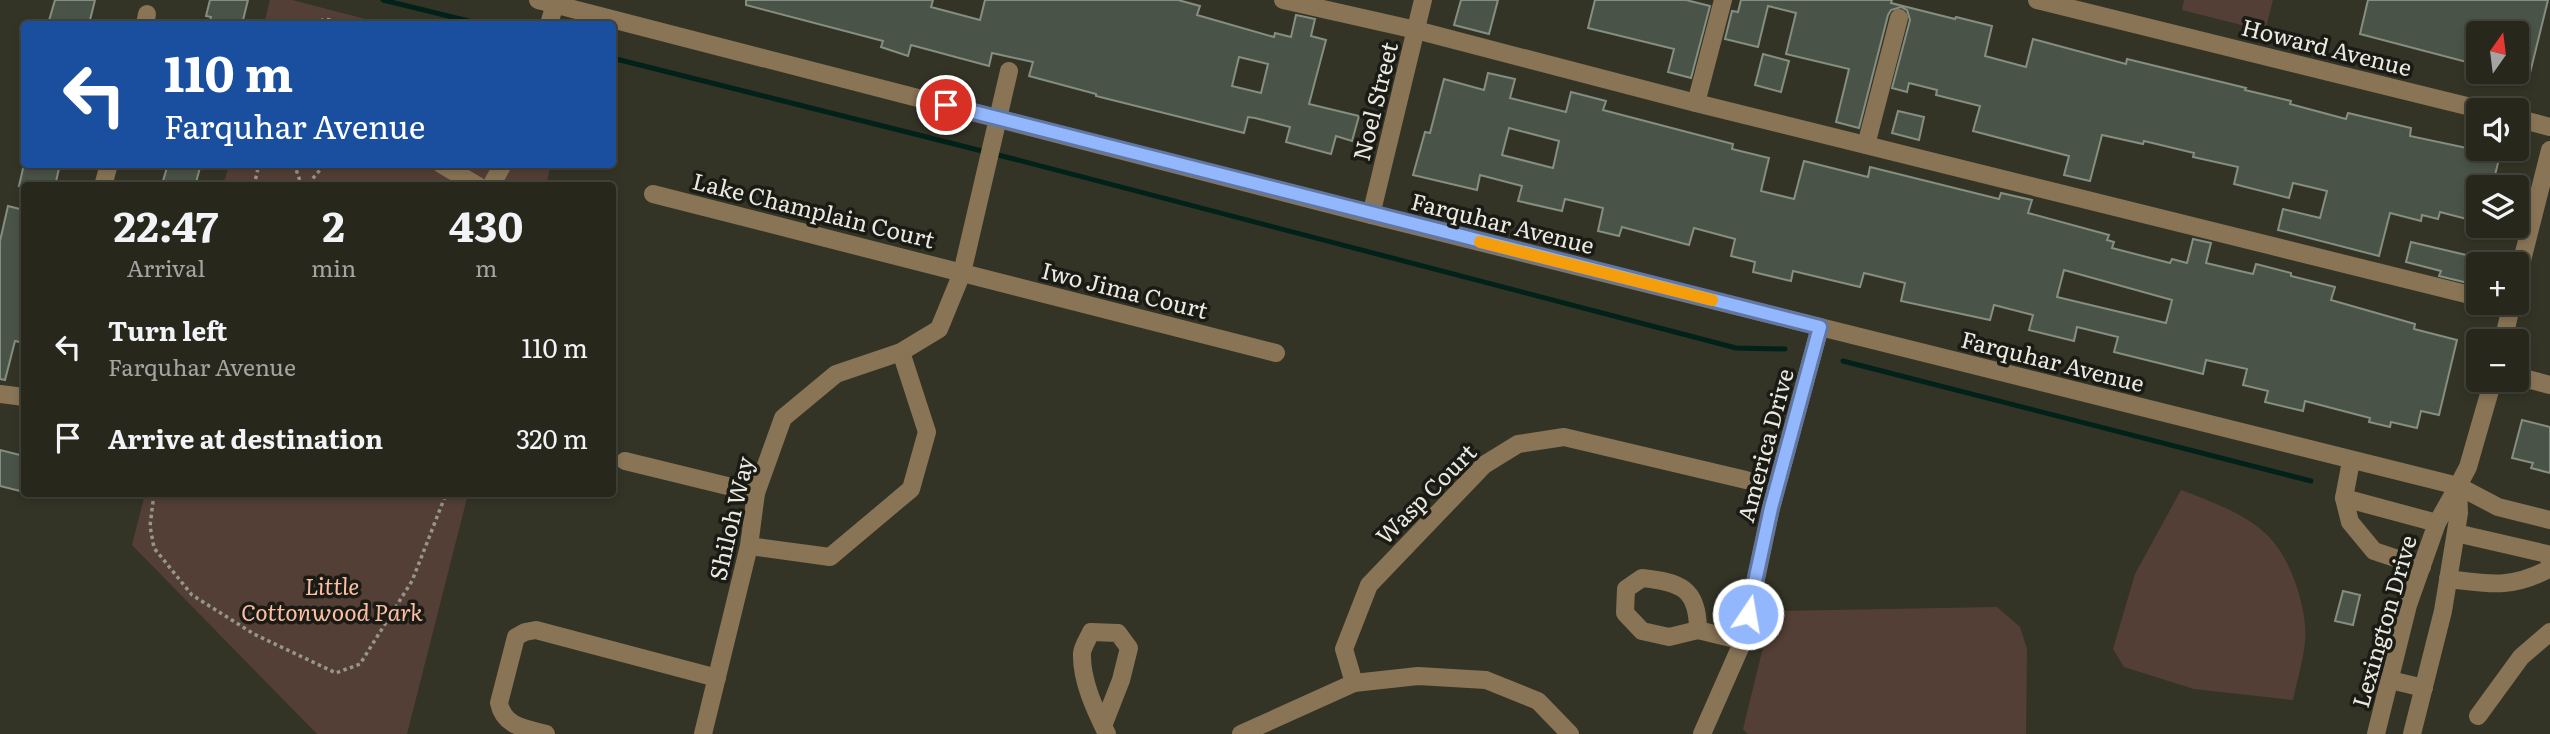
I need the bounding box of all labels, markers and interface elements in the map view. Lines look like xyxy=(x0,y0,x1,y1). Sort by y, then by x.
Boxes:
street label: Howard Avenue xyxy=(2238,8,2416,84)
north arrow xyxy=(2466,21,2529,84)
map controls xyxy=(2466,21,2529,392)
text: 110 m xyxy=(164,34,293,107)
street label: Noel Street xyxy=(1343,37,1405,164)
icon: left xyxy=(49,49,140,140)
pin xyxy=(916,75,976,135)
icon: arrive xyxy=(927,86,965,124)
button: sound xyxy=(2466,98,2529,161)
text: Farquhar Avenue xyxy=(164,101,425,149)
street label: Lake Champlain Court xyxy=(689,162,939,256)
button: layers xyxy=(2466,175,2529,238)
street label: Farquhar Avenue xyxy=(1408,183,1598,261)
text: 22:47 xyxy=(114,193,218,255)
text: 2 xyxy=(322,193,345,255)
text: 430 xyxy=(449,193,523,255)
text: Arrival xyxy=(127,250,205,284)
text: min xyxy=(311,250,356,284)
text: m xyxy=(475,250,497,284)
street label: Iwo Jima Court xyxy=(1038,252,1212,326)
button: + xyxy=(2466,252,2529,315)
text: Turn left xyxy=(108,310,227,349)
street label: Farquhar Avenue xyxy=(1958,321,2148,399)
text: 110 m xyxy=(521,327,588,366)
icon: left xyxy=(49,328,87,366)
button: − xyxy=(2466,329,2529,392)
text: Farquhar Avenue xyxy=(108,349,296,383)
street label: America Drive xyxy=(1727,364,1801,526)
text: Arrive at destination xyxy=(108,418,383,457)
text: 320 m xyxy=(516,418,588,457)
icon: arrive xyxy=(49,419,87,457)
street label: Wasp Court xyxy=(1367,434,1484,551)
street label: Shiloh Way xyxy=(699,452,761,583)
street label: Lexington Drive xyxy=(2342,531,2424,711)
park label: Little Cottonwood Park xyxy=(241,568,423,628)
position arrow xyxy=(1711,577,1785,651)

